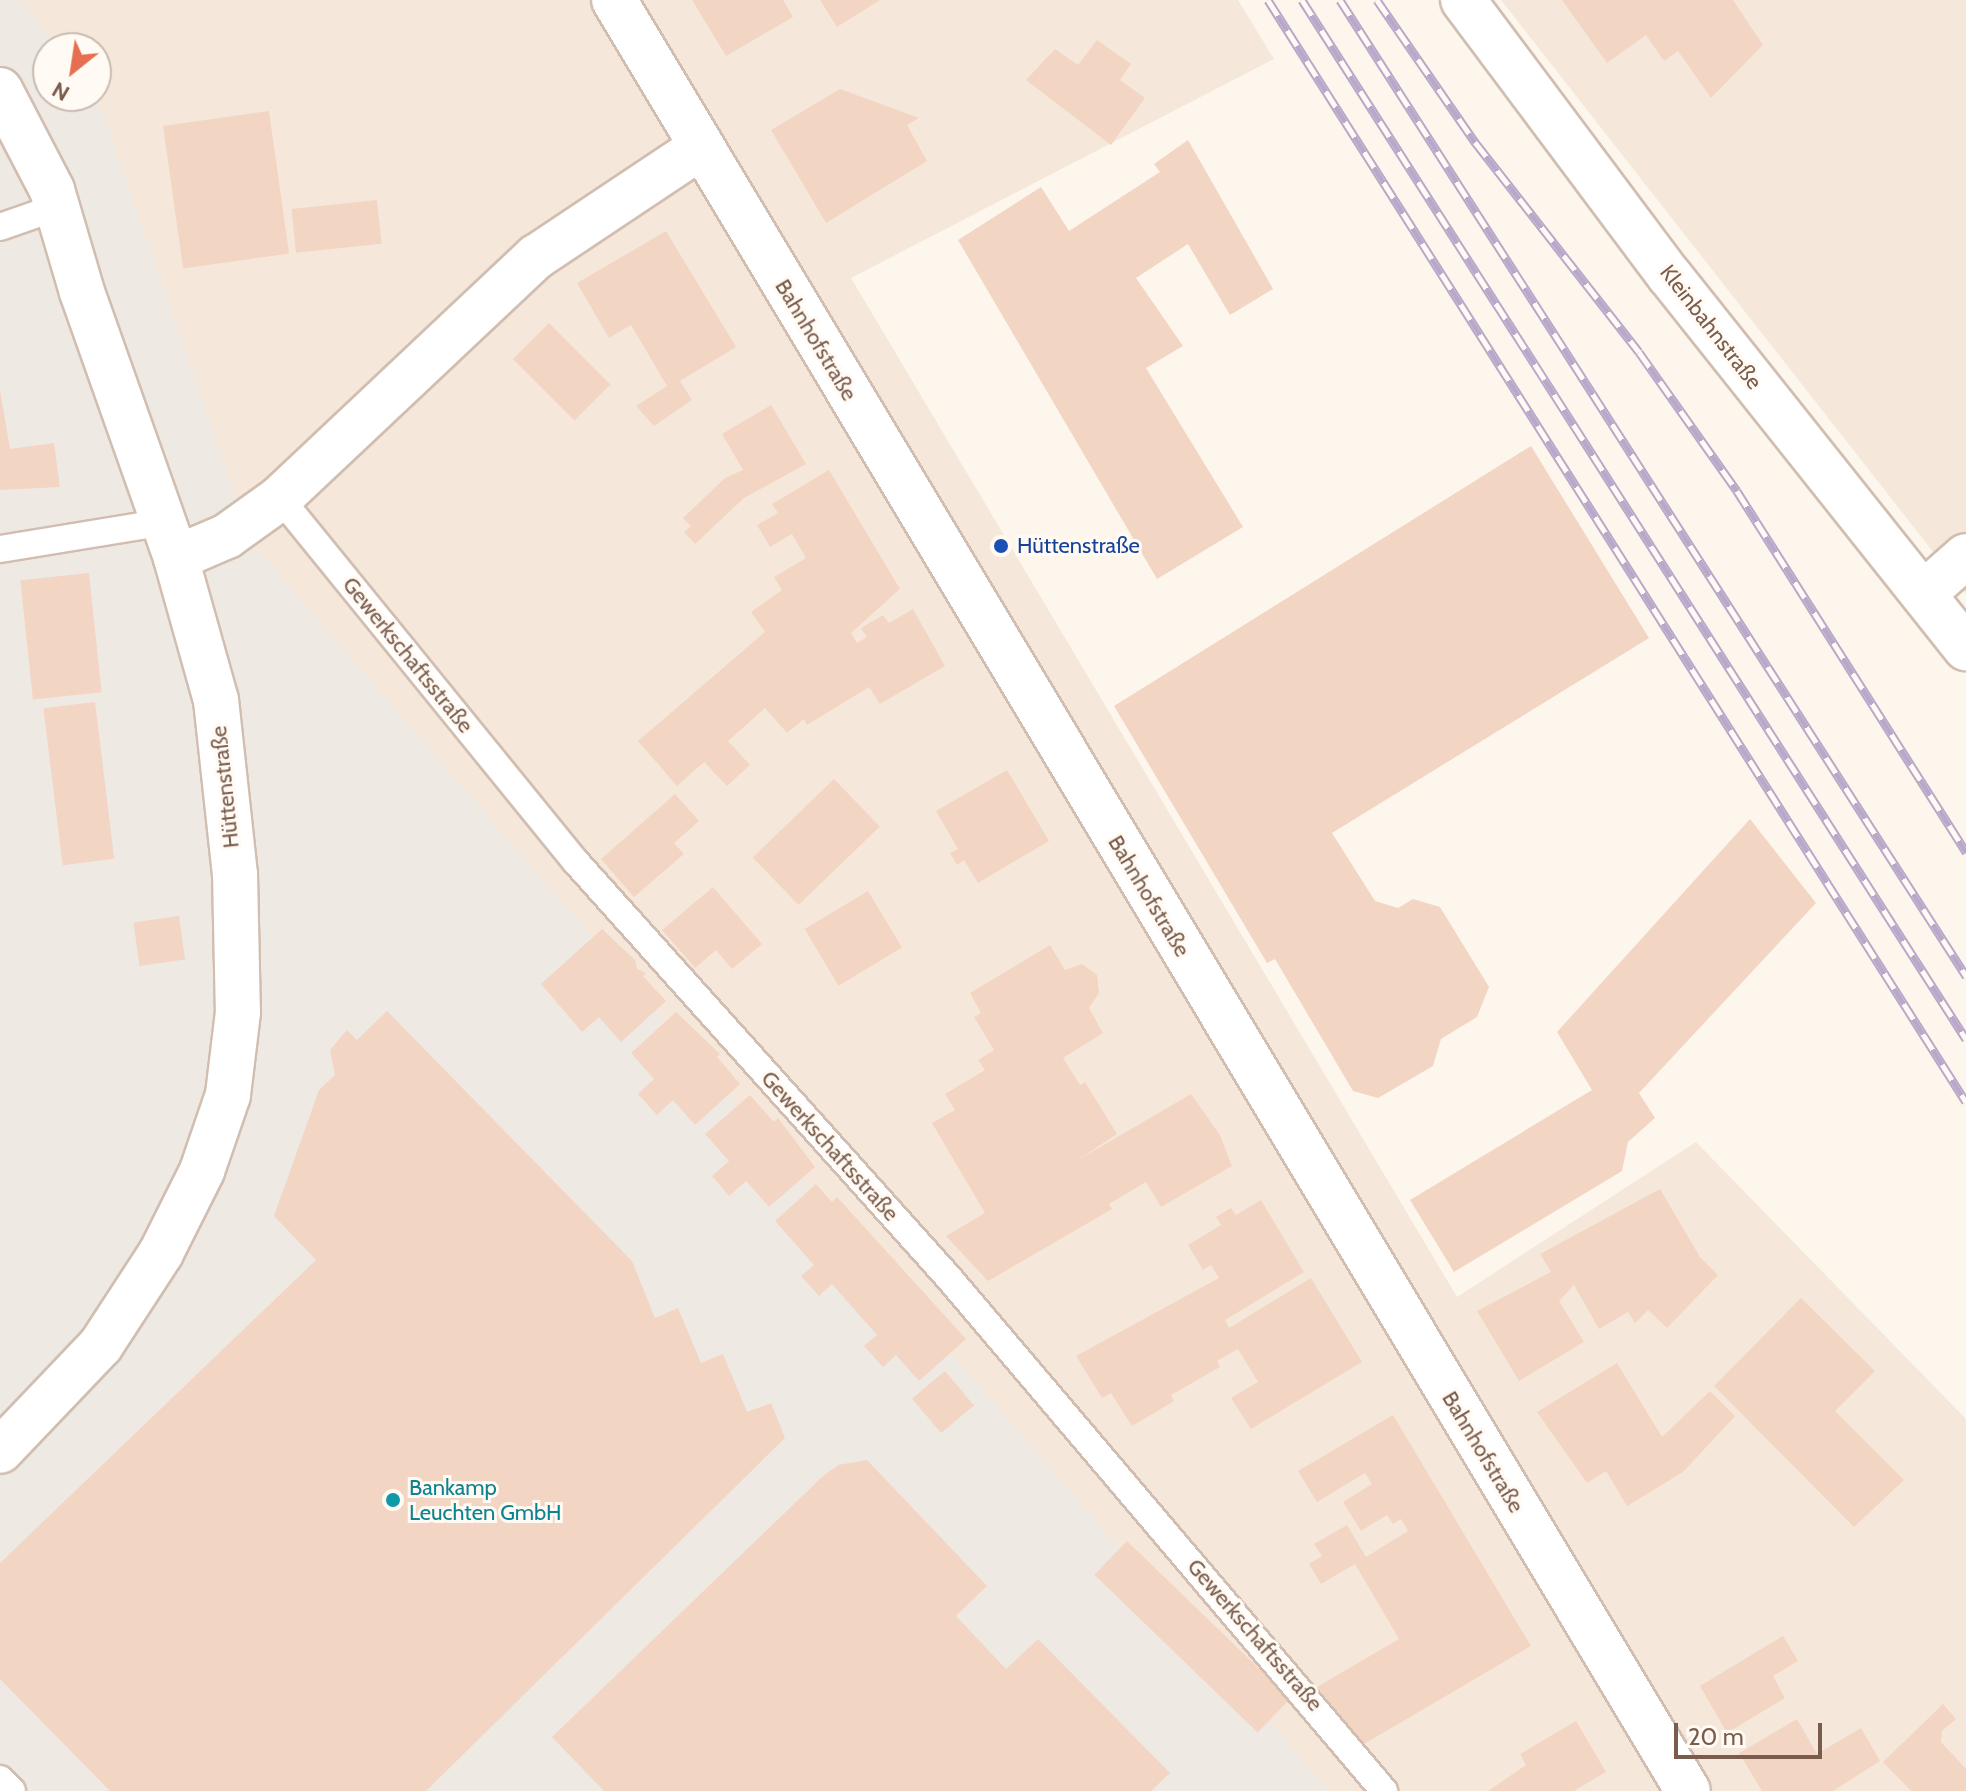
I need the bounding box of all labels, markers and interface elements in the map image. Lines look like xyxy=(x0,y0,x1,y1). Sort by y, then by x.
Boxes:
north arrow xyxy=(32,32,112,112)
text: N xyxy=(47,76,74,107)
street label: Kleinbahnstraße xyxy=(1654,260,1768,394)
street label: Bahnhofstraße xyxy=(769,275,863,405)
place label: Hüttenstraße xyxy=(1017,533,1140,559)
marker: Hüttenstraße xyxy=(992,537,1010,555)
street label: Gewerkschaftsstraße xyxy=(337,572,479,738)
street label: Hüttenstraße xyxy=(205,725,245,849)
street label: Bahnhofstraße xyxy=(1102,831,1196,961)
street label: Gewerkschaftsstraße xyxy=(756,1066,904,1226)
street label: Bahnhofstraße xyxy=(1436,1387,1530,1517)
place label: Bankamp Leuchten GmbH xyxy=(409,1474,561,1526)
marker: Bankamp Leuchten GmbH xyxy=(384,1491,402,1509)
street label: Gewerkschaftsstraße xyxy=(1182,1554,1328,1716)
scale bar xyxy=(1678,1707,1826,1757)
text: 20 m xyxy=(1688,1722,1744,1751)

